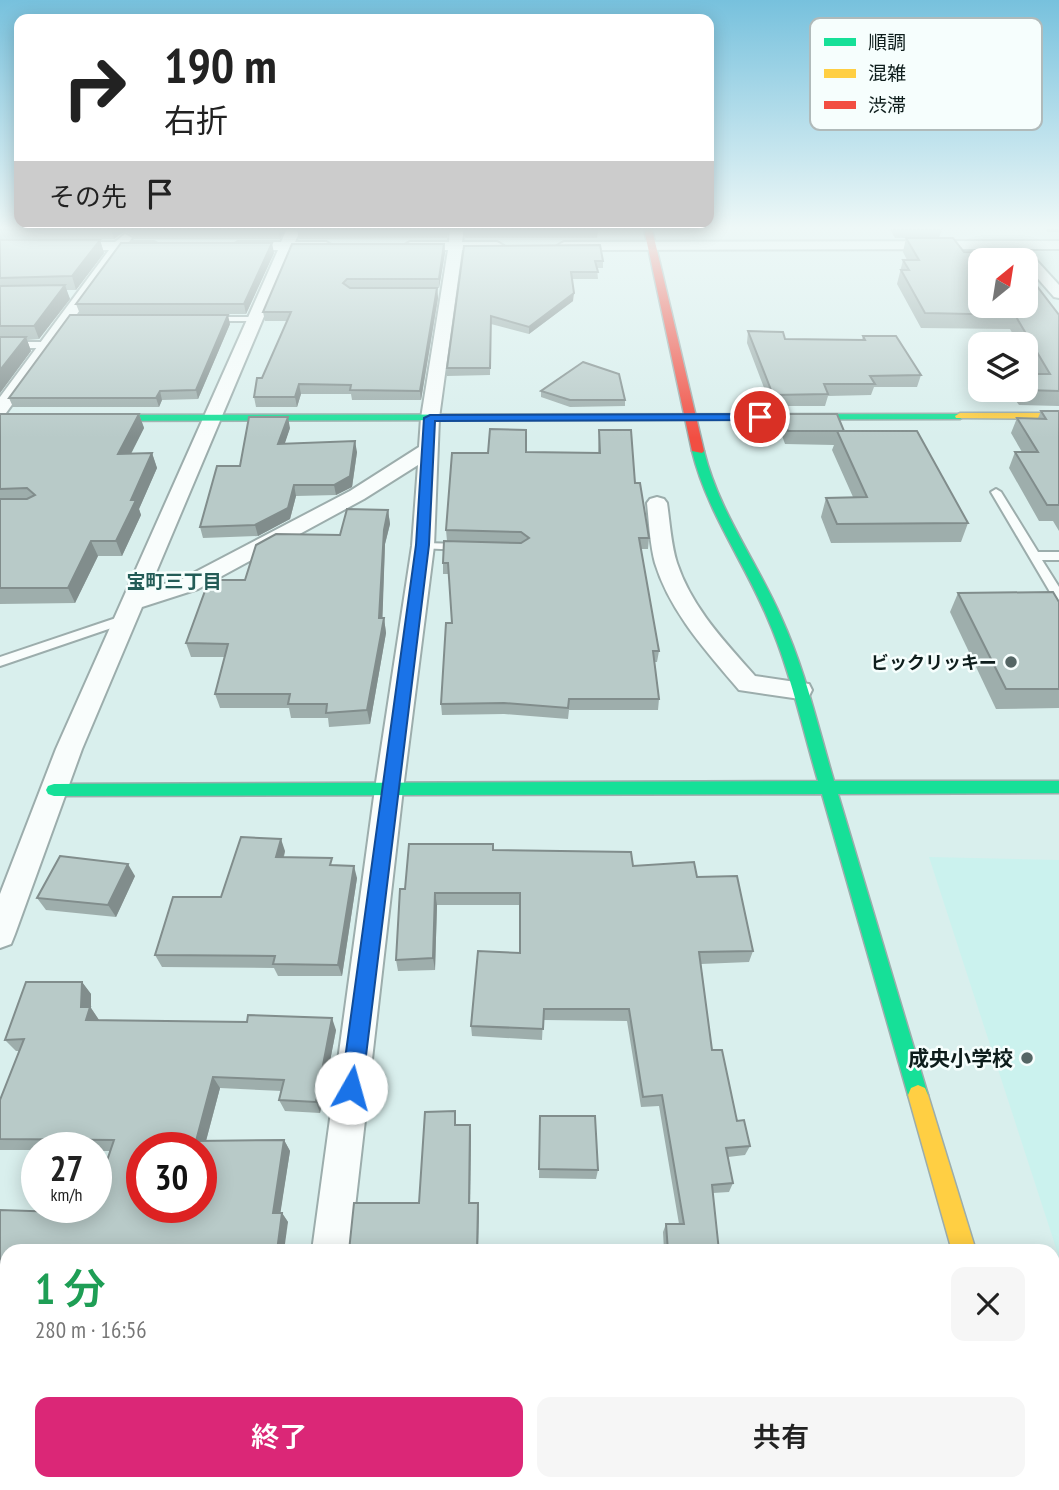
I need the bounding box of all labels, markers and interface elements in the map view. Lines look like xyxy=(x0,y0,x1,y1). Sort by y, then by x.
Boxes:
legend xyxy=(810,18,1042,130)
text: 順調 xyxy=(868,30,906,54)
text: 190 m xyxy=(164,33,277,97)
icon: right xyxy=(49,42,140,133)
text: 混雑 xyxy=(868,61,906,85)
text: 渋滞 xyxy=(868,93,906,117)
text: 右折 xyxy=(164,99,228,141)
icon: arrive xyxy=(141,175,179,213)
text: その先 xyxy=(49,180,127,213)
north arrow xyxy=(968,248,1038,318)
map controls xyxy=(968,248,1038,402)
button: layers xyxy=(968,332,1038,402)
pin xyxy=(730,387,790,447)
icon: arrive xyxy=(741,398,779,436)
district label: 宝町三丁目 xyxy=(126,569,222,593)
place label: ビックリッキー xyxy=(871,651,997,674)
marker: ビックリッキー xyxy=(1003,654,1019,670)
place label: 成央小学校 xyxy=(908,1045,1013,1072)
marker: 成央小学校 xyxy=(1019,1050,1035,1066)
position arrow xyxy=(314,1051,388,1125)
speed limit sign: 30 xyxy=(126,1132,217,1223)
text: 27 xyxy=(50,1145,83,1191)
text: km/h xyxy=(51,1183,82,1206)
text: 1 分 xyxy=(35,1261,106,1316)
button: close xyxy=(951,1267,1025,1341)
text: 280 m · 16:56 xyxy=(35,1315,147,1344)
button: 終了 xyxy=(35,1397,523,1477)
button: 共有 xyxy=(537,1397,1025,1477)

